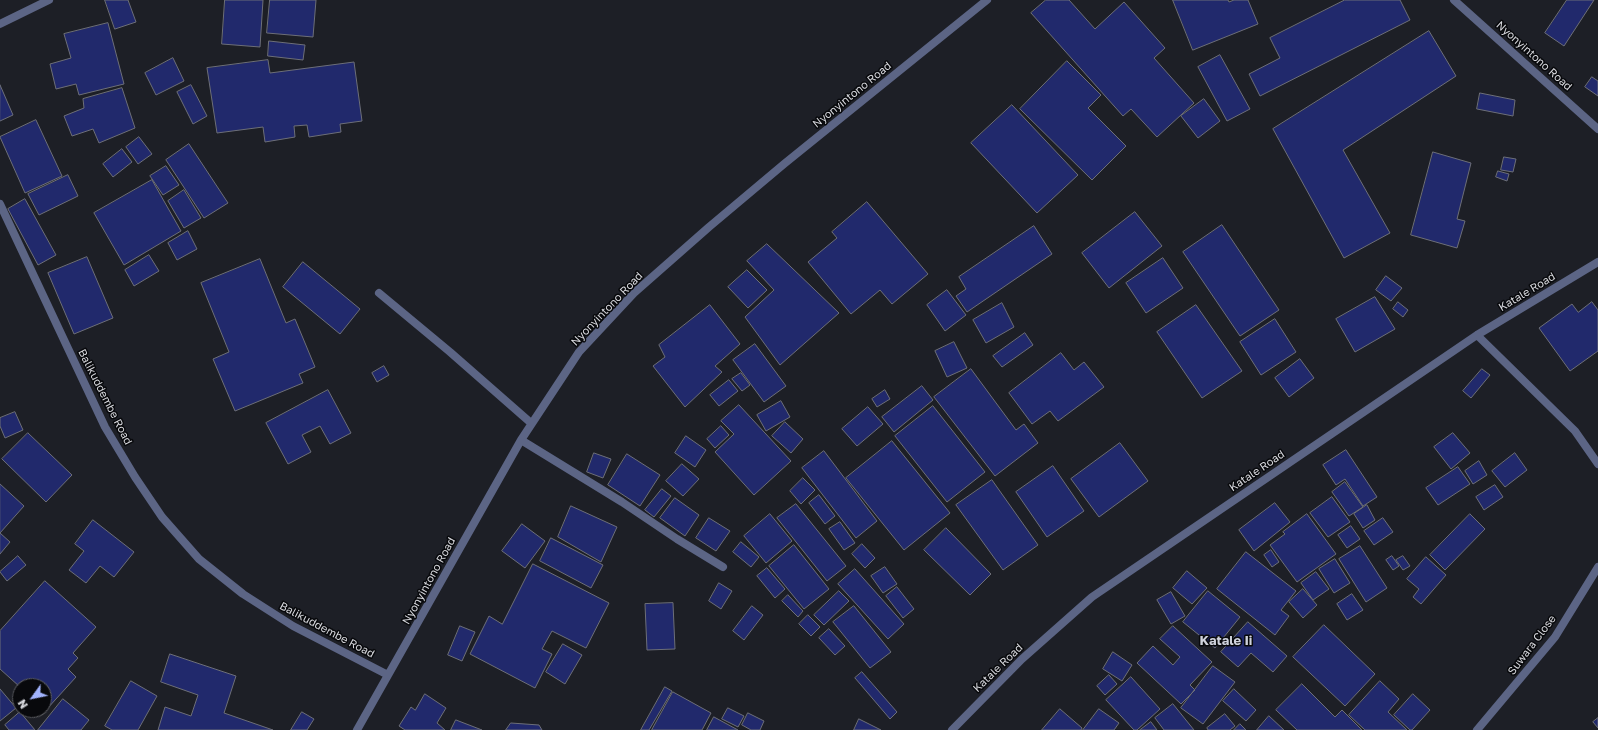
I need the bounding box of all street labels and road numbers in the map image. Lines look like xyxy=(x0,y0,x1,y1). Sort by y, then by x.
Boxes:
street label: Nyonyintono Road xyxy=(1493,19,1575,93)
street label: Nyonyintono Road xyxy=(810,59,894,131)
street label: Nyonyintono Road xyxy=(568,269,646,349)
street label: Katale Road xyxy=(1496,270,1558,314)
street label: Balikuddembe Road xyxy=(75,347,135,447)
street label: Katale Road xyxy=(1227,448,1287,494)
street label: Nyonyintono Road xyxy=(400,535,458,627)
street label: Balikuddembe Road xyxy=(277,599,377,661)
street label: Suwara Close xyxy=(1505,612,1559,678)
street label: Katale Road xyxy=(971,641,1025,695)

